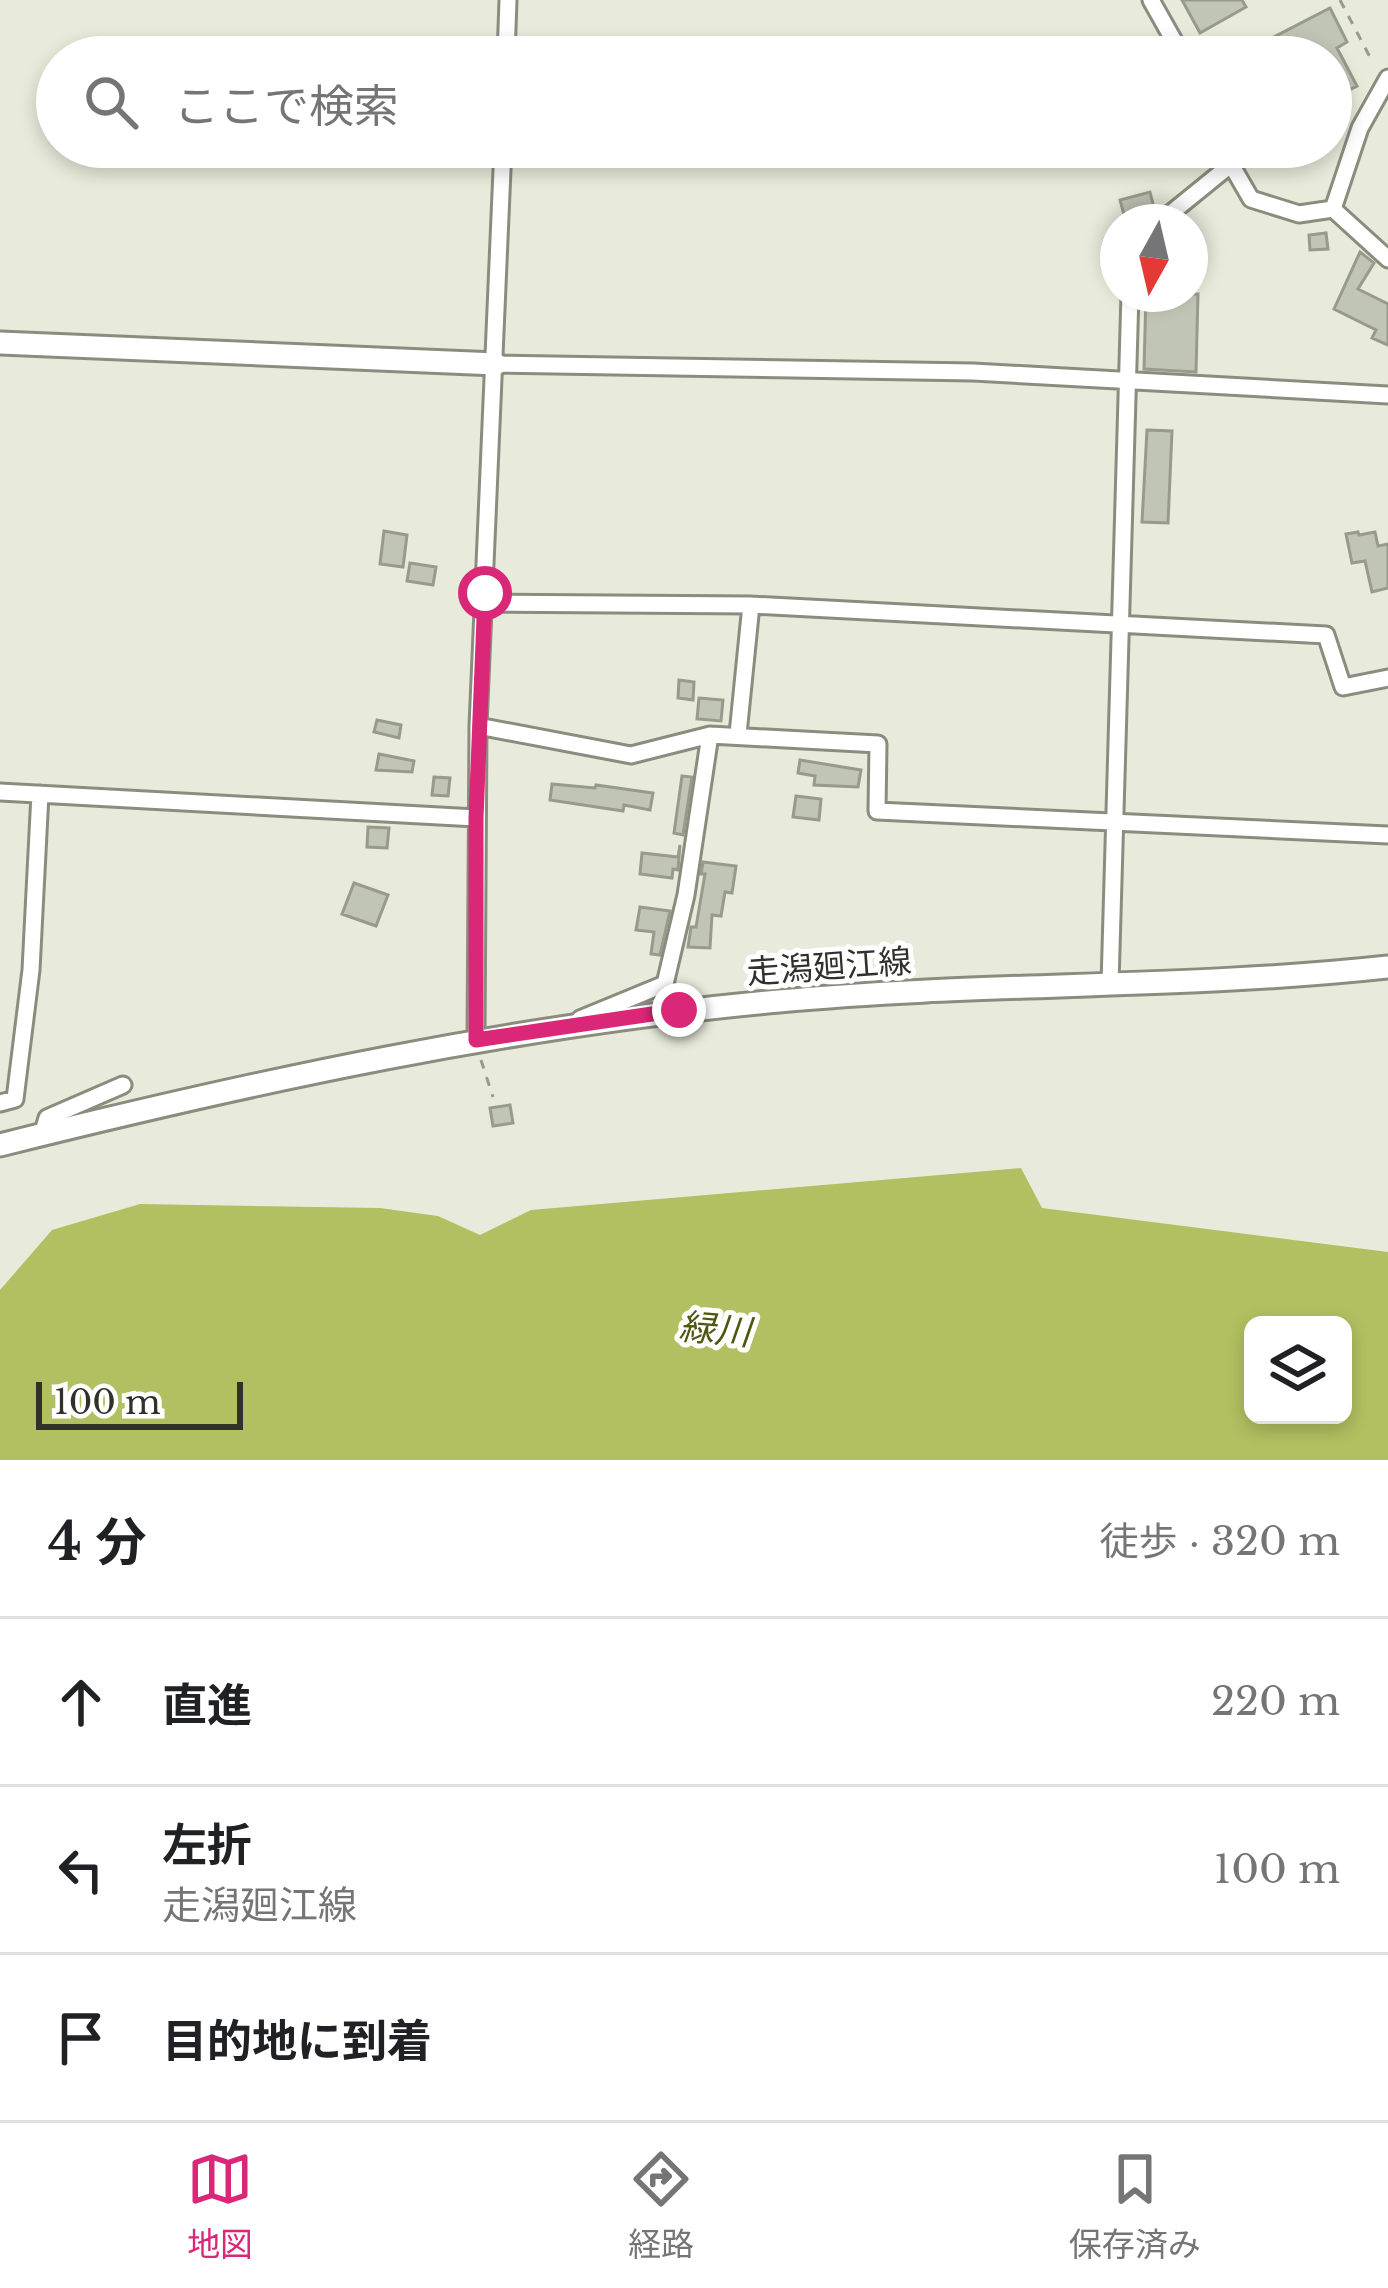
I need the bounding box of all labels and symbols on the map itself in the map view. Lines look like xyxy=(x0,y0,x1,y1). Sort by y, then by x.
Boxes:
north arrow xyxy=(1100,204,1208,312)
route start xyxy=(458,566,512,620)
street label: 走潟廻江線 xyxy=(745,940,913,993)
route end xyxy=(652,983,706,1037)
water label: 緑川 xyxy=(677,1304,757,1355)
scale bar xyxy=(36,1376,243,1429)

